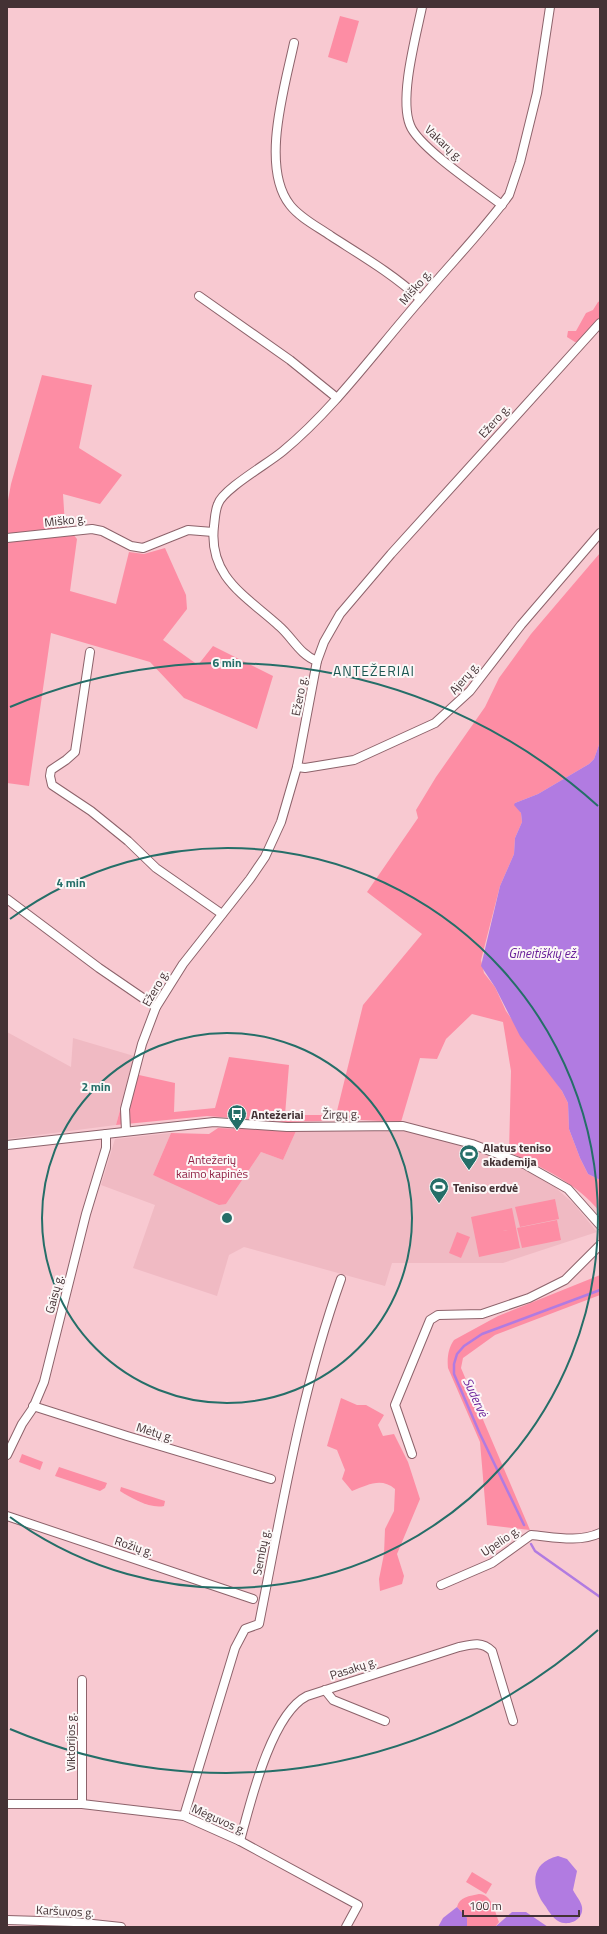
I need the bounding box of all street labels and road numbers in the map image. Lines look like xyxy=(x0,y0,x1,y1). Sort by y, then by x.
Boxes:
street label: Vakarų g. xyxy=(421,120,467,166)
street label: Miško g. xyxy=(394,265,436,309)
street label: Ežero g. xyxy=(474,400,514,442)
street label: Miško g. xyxy=(43,508,87,532)
street label: Ajerų g. xyxy=(444,658,484,698)
street label: Ežero g. xyxy=(286,675,312,717)
street label: Ežero g. xyxy=(137,966,173,1010)
street label: Žirgų g. xyxy=(322,1104,360,1124)
street label: Gaisų g. xyxy=(40,1273,68,1315)
street label: Mėtų g. xyxy=(134,1417,176,1447)
street label: Upelio g. xyxy=(477,1521,523,1561)
street label: Sembų g. xyxy=(247,1527,275,1577)
street label: Rožių g. xyxy=(112,1531,156,1561)
street label: Pasakų g. xyxy=(327,1652,379,1684)
street label: Viktorijos g. xyxy=(61,1713,80,1771)
street label: Mėguvos g. xyxy=(189,1799,249,1839)
street label: Karšuvos g. xyxy=(36,1900,94,1922)

